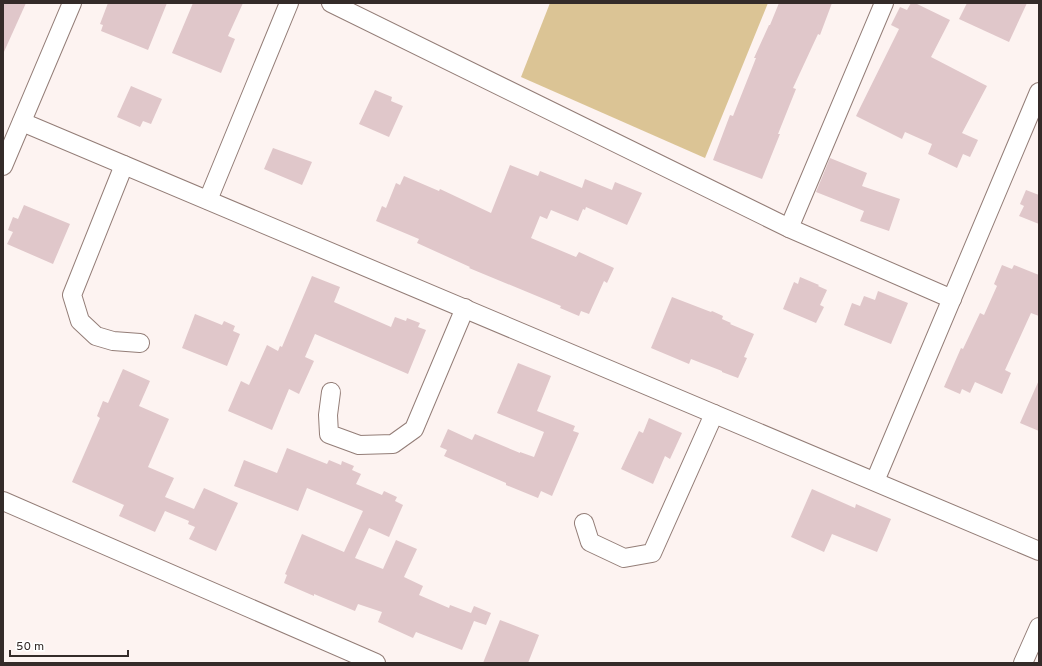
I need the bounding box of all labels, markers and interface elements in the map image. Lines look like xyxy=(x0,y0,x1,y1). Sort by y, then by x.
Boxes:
scale bar xyxy=(10,632,128,658)
text: 50 m xyxy=(16,639,44,655)

